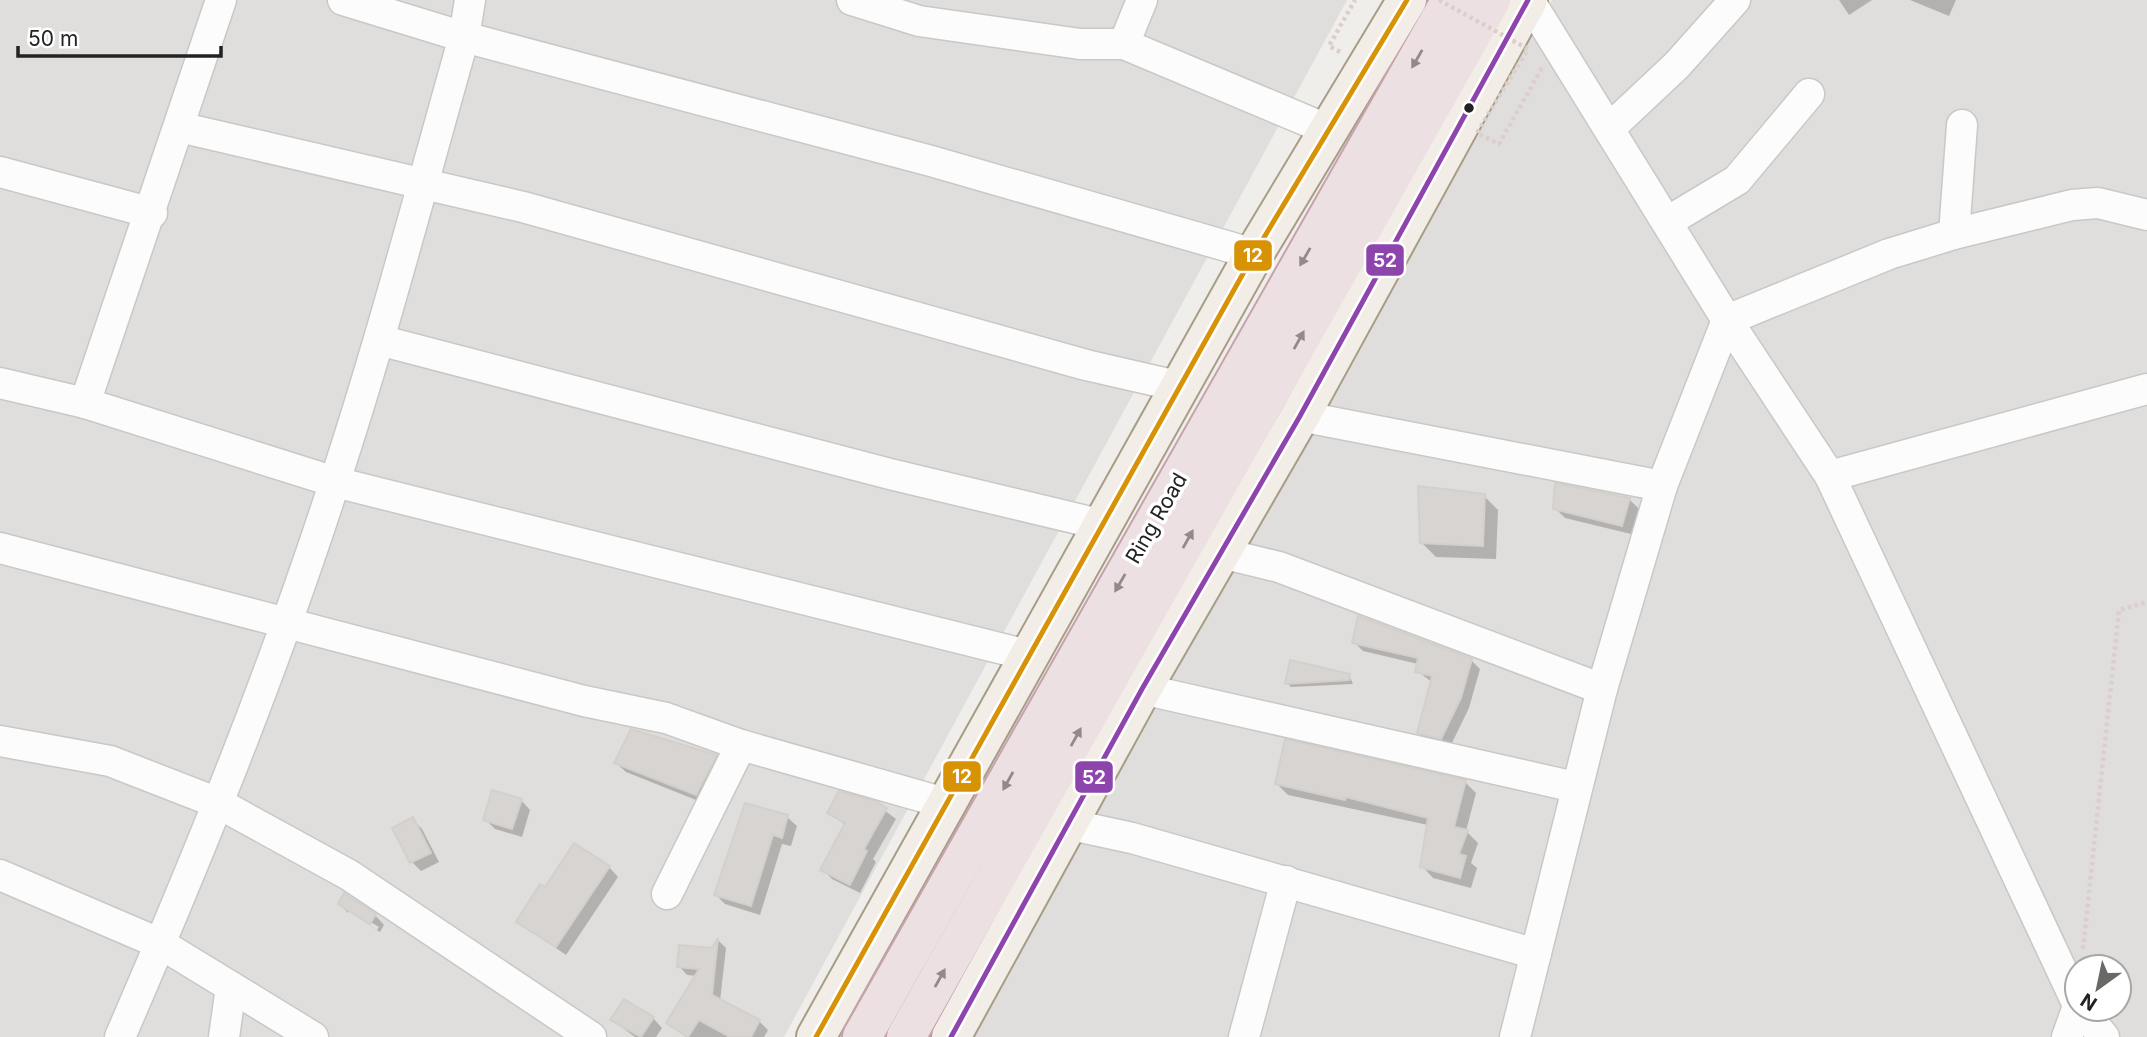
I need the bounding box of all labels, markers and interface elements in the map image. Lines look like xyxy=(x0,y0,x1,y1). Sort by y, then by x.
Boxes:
scale bar xyxy=(18,14,220,58)
text: 50 m xyxy=(28,26,78,51)
one-way arrow xyxy=(1411,50,1423,69)
unlabelled marker xyxy=(1462,101,1476,115)
line badge: 12 xyxy=(1233,239,1273,272)
line badge: 52 xyxy=(1365,243,1405,277)
text: 12 xyxy=(1243,244,1263,267)
one-way arrow xyxy=(1299,247,1311,267)
text: 52 xyxy=(1373,249,1397,272)
one-way arrow xyxy=(1293,331,1305,350)
street label: Ring Road xyxy=(1120,468,1192,568)
one-way arrow xyxy=(1182,529,1194,548)
one-way arrow xyxy=(1114,573,1126,592)
one-way arrow xyxy=(1070,727,1082,746)
line badge: 12 xyxy=(942,760,982,793)
line badge: 52 xyxy=(1074,760,1114,794)
text: 12 xyxy=(952,765,972,788)
text: 52 xyxy=(1082,766,1106,789)
one-way arrow xyxy=(1002,771,1014,791)
north arrow xyxy=(2063,953,2133,1023)
one-way arrow xyxy=(934,968,946,987)
text: N xyxy=(2077,988,2101,1015)

